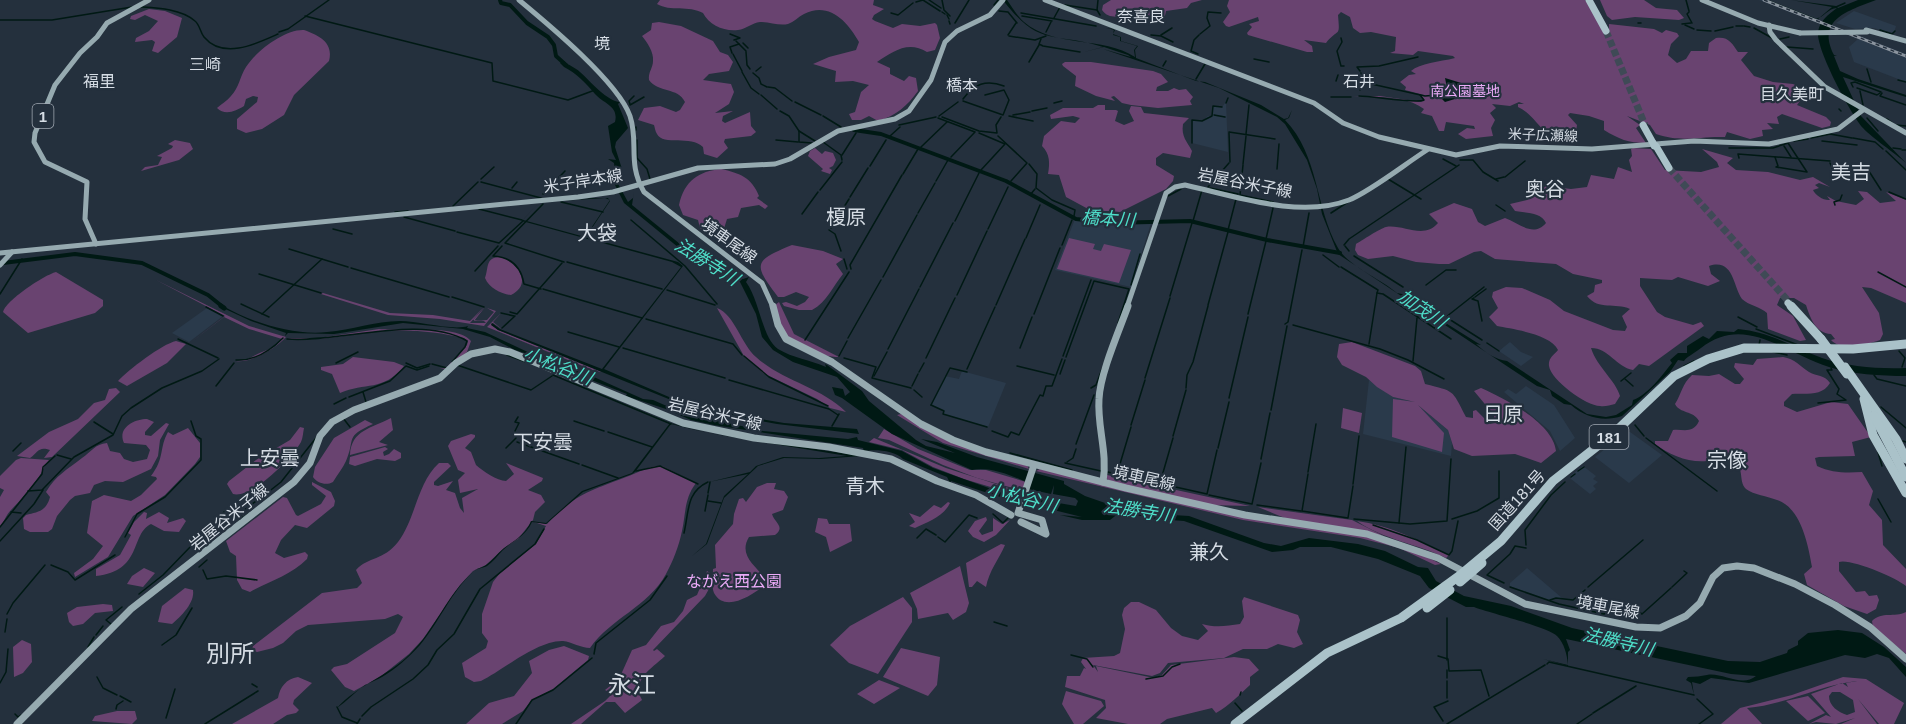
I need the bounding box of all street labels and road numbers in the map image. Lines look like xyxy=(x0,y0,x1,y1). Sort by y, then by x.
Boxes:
road number: 1 xyxy=(32,104,54,128)
street label: 米子広瀬線 xyxy=(1508,126,1578,144)
street label: 岩屋谷米子線 xyxy=(1196,165,1294,201)
street label: 米子岸本線 xyxy=(542,166,624,196)
street label: 境車尾線 xyxy=(698,215,760,267)
street label: 岩屋谷米子線 xyxy=(666,395,764,433)
road number: 181 xyxy=(1590,425,1628,449)
street label: 境車尾線 xyxy=(1111,463,1177,493)
street label: 国道181号 xyxy=(1486,467,1548,533)
street label: 岩屋谷米子線 xyxy=(186,480,272,554)
street label: 境車尾線 xyxy=(1575,593,1641,621)

